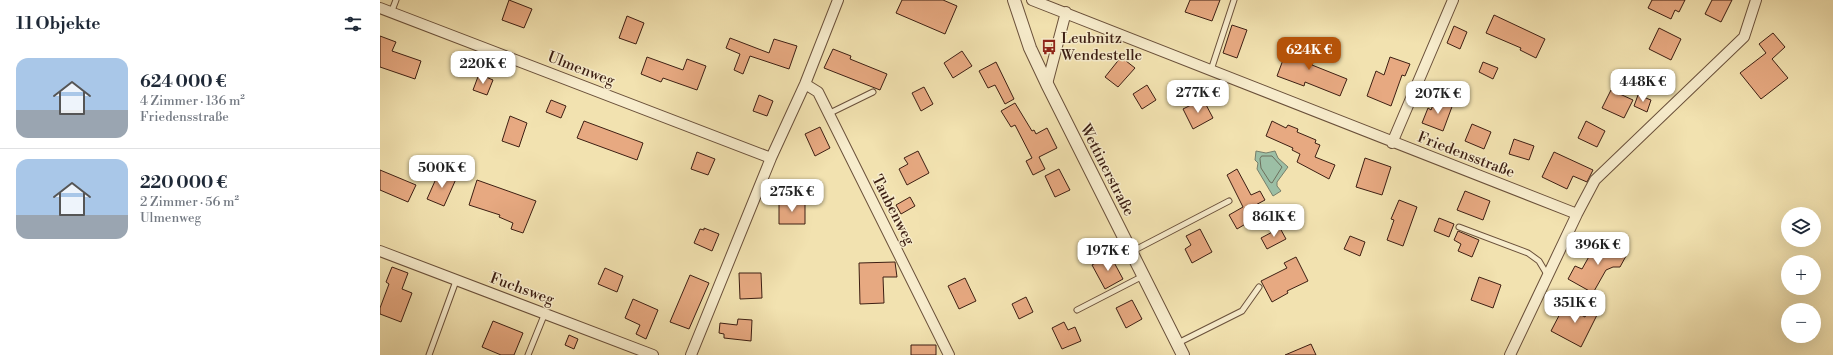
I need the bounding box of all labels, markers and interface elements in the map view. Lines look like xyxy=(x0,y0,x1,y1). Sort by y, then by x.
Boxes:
text: 11 Objekte xyxy=(16,13,100,35)
icon: filters xyxy=(342,13,364,35)
place label: Leubnitz Wendestelle xyxy=(1060,29,1142,65)
pin: 624K € xyxy=(1276,37,1342,71)
bus stop icon: Leubnitz Wendestelle xyxy=(1040,38,1058,56)
text: 624K € xyxy=(1286,42,1332,58)
street label: Ulmenweg xyxy=(545,47,618,91)
pin: 220K € xyxy=(450,51,516,85)
text: 220K € xyxy=(460,56,506,72)
pin: 448K € xyxy=(1610,69,1676,103)
text: 624 000 € xyxy=(140,71,226,93)
icon: home xyxy=(48,74,96,122)
text: 448K € xyxy=(1620,74,1667,90)
pin: 277K € xyxy=(1165,80,1231,114)
pin: 207K € xyxy=(1405,81,1471,115)
text: 277K € xyxy=(1176,85,1220,101)
text: 207K € xyxy=(1415,86,1461,102)
text: 4 Zimmer · 136 m² xyxy=(140,93,245,109)
text: Friedensstraße xyxy=(140,109,229,125)
street label: Wettinerstraße xyxy=(1075,120,1138,219)
street label: Friedensstraße xyxy=(1415,128,1517,182)
pin: 500K € xyxy=(409,155,475,189)
text: 500K € xyxy=(418,160,466,176)
text: 220 000 € xyxy=(140,172,227,194)
street label: Taubenweg xyxy=(867,172,919,249)
icon: home xyxy=(48,175,96,223)
pin: 275K € xyxy=(759,179,825,213)
text: 275K € xyxy=(770,184,814,200)
text: 2 Zimmer · 56 m² xyxy=(140,194,239,210)
pin: 861K € xyxy=(1241,204,1307,238)
map controls xyxy=(1781,207,1821,343)
button: layers xyxy=(1781,207,1821,247)
text: 861K € xyxy=(1252,209,1296,225)
text: Ulmenweg xyxy=(140,210,201,226)
pin: 396K € xyxy=(1565,232,1631,266)
text: 396K € xyxy=(1575,237,1621,253)
pin: 197K € xyxy=(1075,238,1141,272)
text: 197K € xyxy=(1087,243,1129,259)
button: + xyxy=(1781,255,1821,295)
street label: Fuchsweg xyxy=(487,269,557,309)
pin: 351K € xyxy=(1542,290,1608,324)
text: 351K € xyxy=(1553,295,1597,311)
button: − xyxy=(1781,303,1821,343)

